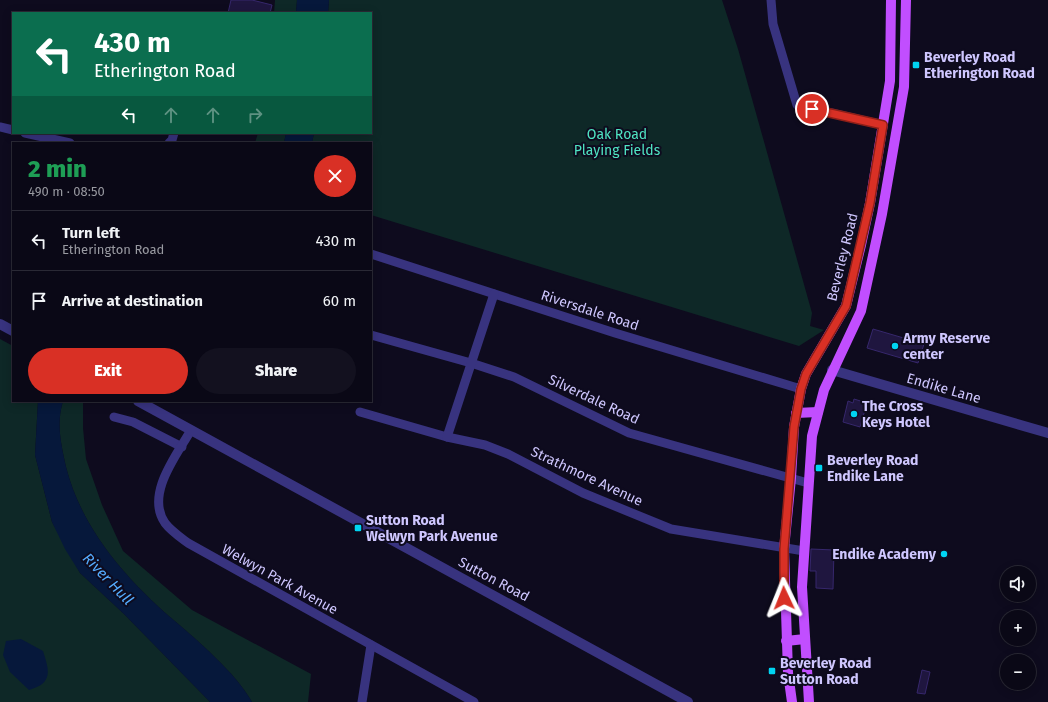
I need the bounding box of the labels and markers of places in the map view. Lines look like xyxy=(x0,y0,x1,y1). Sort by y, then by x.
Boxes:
place label: Beverley Road Etherington Road xyxy=(924,49,1035,82)
marker: Beverley Road Etherington Road xyxy=(911,60,921,70)
pin xyxy=(795,92,829,126)
place label: Army Reserve center xyxy=(902,330,991,363)
marker: Army Reserve center xyxy=(890,341,900,351)
place label: The Cross Keys Hotel xyxy=(862,398,931,431)
marker: The Cross Keys Hotel xyxy=(849,409,859,419)
place label: Beverley Road Endike Lane xyxy=(827,452,918,485)
marker: Beverley Road Endike Lane xyxy=(814,463,824,473)
place label: Sutton Road Welwyn Park Avenue xyxy=(366,512,498,545)
marker: Sutton Road Welwyn Park Avenue xyxy=(353,523,363,533)
place label: Endike Academy xyxy=(832,546,937,563)
marker: Endike Academy xyxy=(939,549,949,559)
place label: Beverley Road Sutton Road xyxy=(780,655,871,688)
marker: Beverley Road Sutton Road xyxy=(767,666,777,676)

